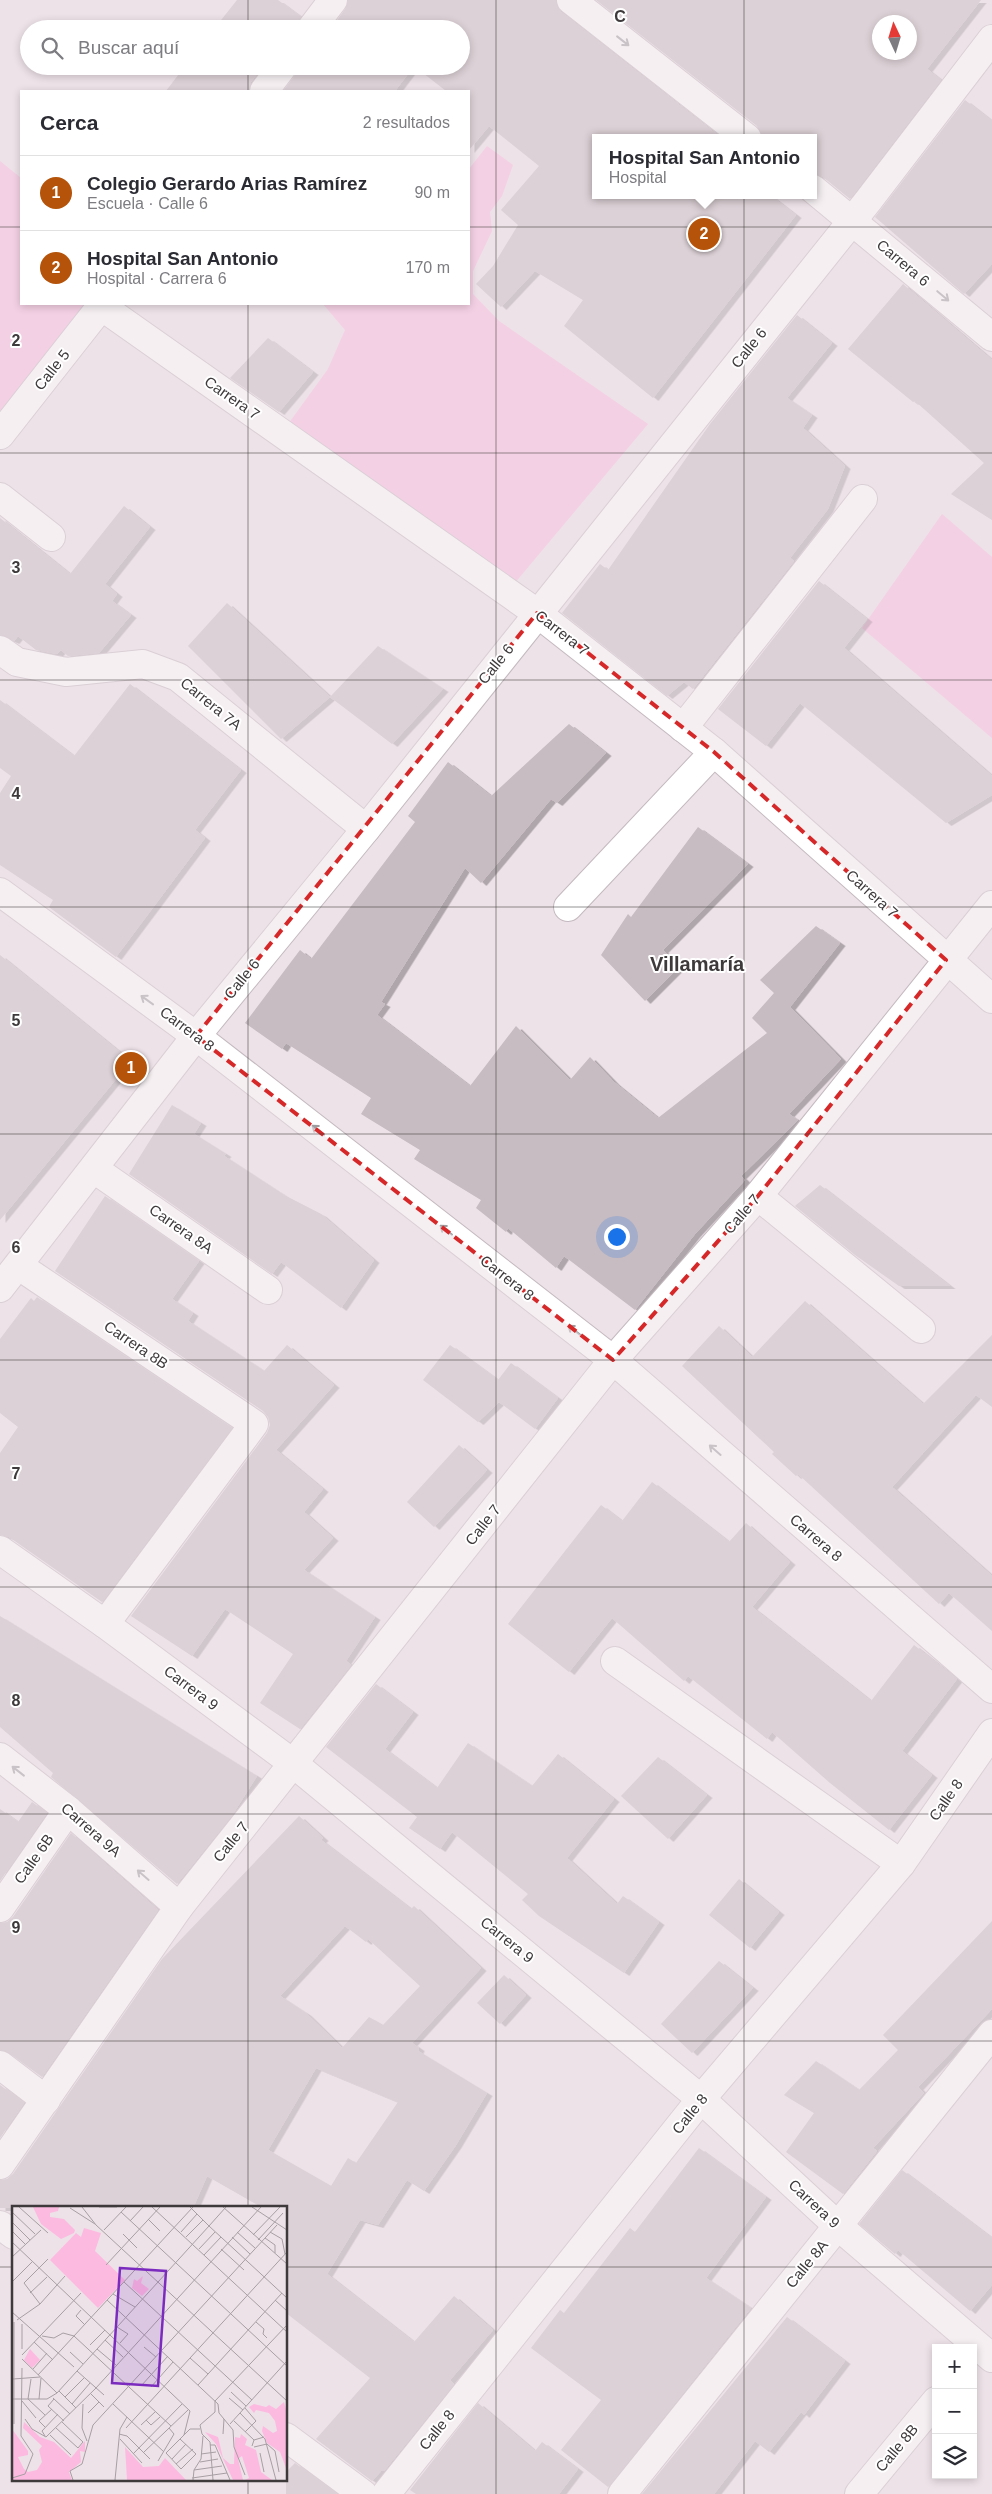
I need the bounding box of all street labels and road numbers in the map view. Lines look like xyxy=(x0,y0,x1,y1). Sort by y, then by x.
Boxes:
street label: Carrera 6 xyxy=(874,236,933,289)
street label: Calle 6 xyxy=(727,324,770,371)
street label: Calle 5 xyxy=(31,346,73,393)
street label: Carrera 7 xyxy=(201,372,263,423)
street label: Carrera 7 xyxy=(532,606,593,659)
street label: Calle 6 xyxy=(474,640,517,687)
street label: Carrera 7A xyxy=(177,674,245,733)
street label: Carrera 7 xyxy=(843,866,902,921)
street label: Calle 6 xyxy=(220,955,263,1002)
street label: Carrera 8 xyxy=(157,1003,218,1054)
street label: Calle 7 xyxy=(720,1190,763,1237)
street label: Carrera 8A xyxy=(146,1201,216,1257)
street label: Carrera 8 xyxy=(477,1251,538,1304)
street label: Carrera 8B xyxy=(101,1317,171,1372)
street label: Calle 7 xyxy=(462,1501,504,1548)
street label: Carrera 8 xyxy=(787,1510,846,1565)
street label: Carrera 9 xyxy=(161,1662,222,1713)
street label: Calle 8 xyxy=(925,1776,966,1824)
street label: Carrera 9A xyxy=(58,1799,125,1860)
street label: Calle 7 xyxy=(209,1818,252,1865)
street label: Calle 6B xyxy=(10,1831,57,1887)
street label: Carrera 9 xyxy=(477,1913,537,1966)
street label: Calle 8 xyxy=(668,2090,711,2137)
street label: Carrera 9 xyxy=(785,2176,843,2231)
street label: Calle 8A xyxy=(782,2236,831,2291)
street label: Calle 8 xyxy=(415,2406,458,2453)
street label: Calle 8B xyxy=(872,2420,921,2475)

